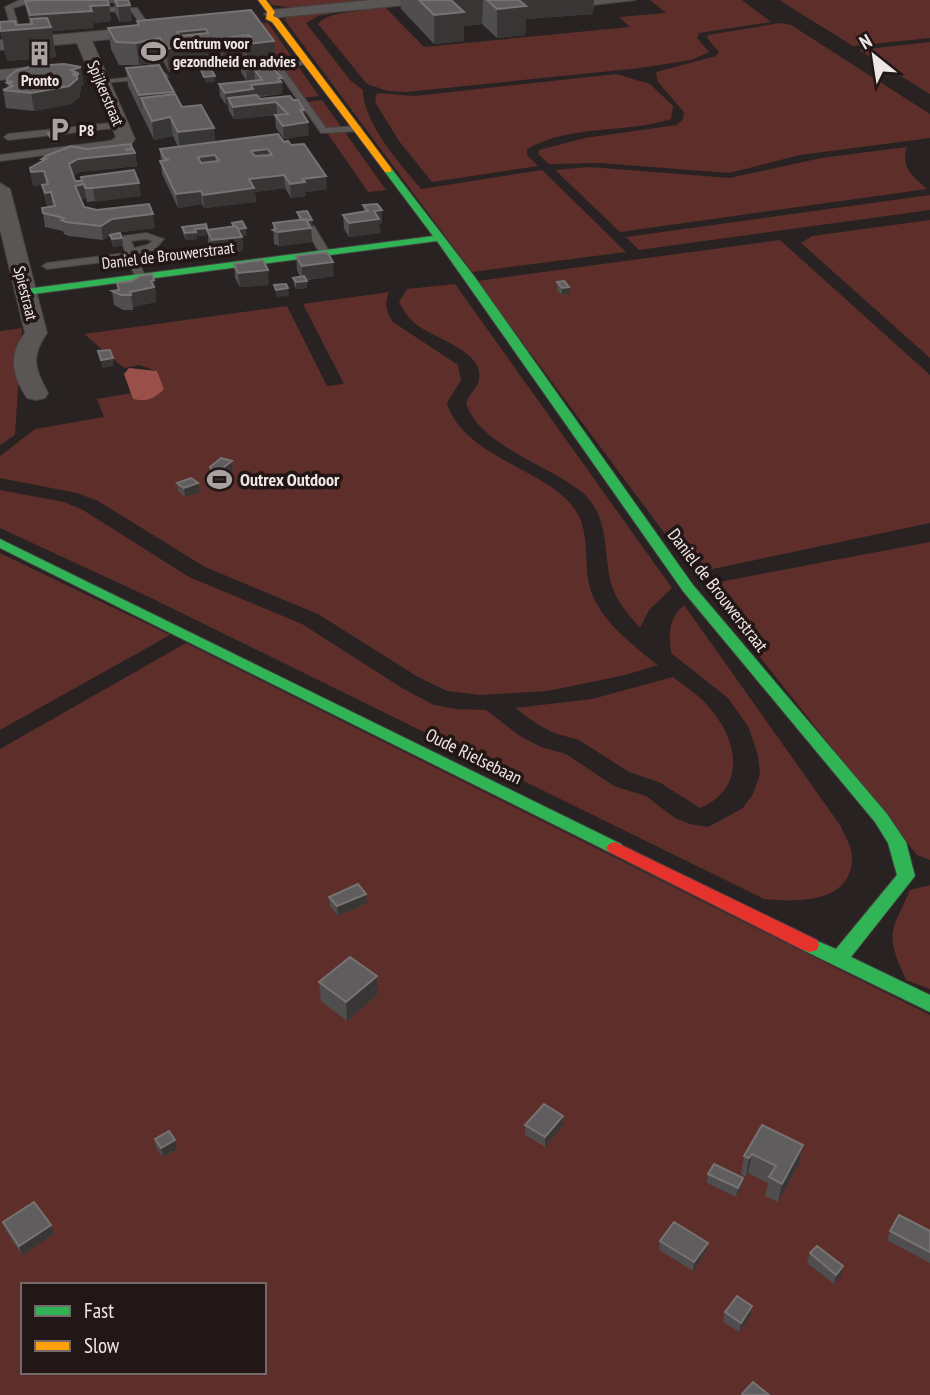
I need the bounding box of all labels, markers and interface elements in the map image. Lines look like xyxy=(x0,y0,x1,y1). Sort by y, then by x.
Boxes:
north arrow xyxy=(839,21,909,91)
text: N xyxy=(855,28,876,54)
place label: Centrum voor gezondheid en advies xyxy=(173,33,296,71)
sports icon: Centrum voor gezondheid en advies xyxy=(139,38,167,66)
building icon: Pronto xyxy=(26,40,54,68)
street label: Spijkerstraat xyxy=(83,57,129,129)
place label: Pronto xyxy=(21,70,59,90)
parking icon: P8 xyxy=(45,116,73,144)
place label: P8 xyxy=(79,120,94,140)
street label: Daniel de Brouwerstraat xyxy=(101,237,236,273)
street label: Spiestraat xyxy=(10,264,43,323)
sports icon: Outrex Outdoor xyxy=(206,465,234,493)
place label: Outrex Outdoor xyxy=(240,468,340,491)
street label: Daniel de Brouwerstraat xyxy=(663,524,773,656)
street label: Oude Rielsebaan xyxy=(422,723,526,789)
legend xyxy=(21,1283,266,1374)
text: Fast xyxy=(84,1297,114,1324)
text: Slow xyxy=(84,1332,120,1359)

